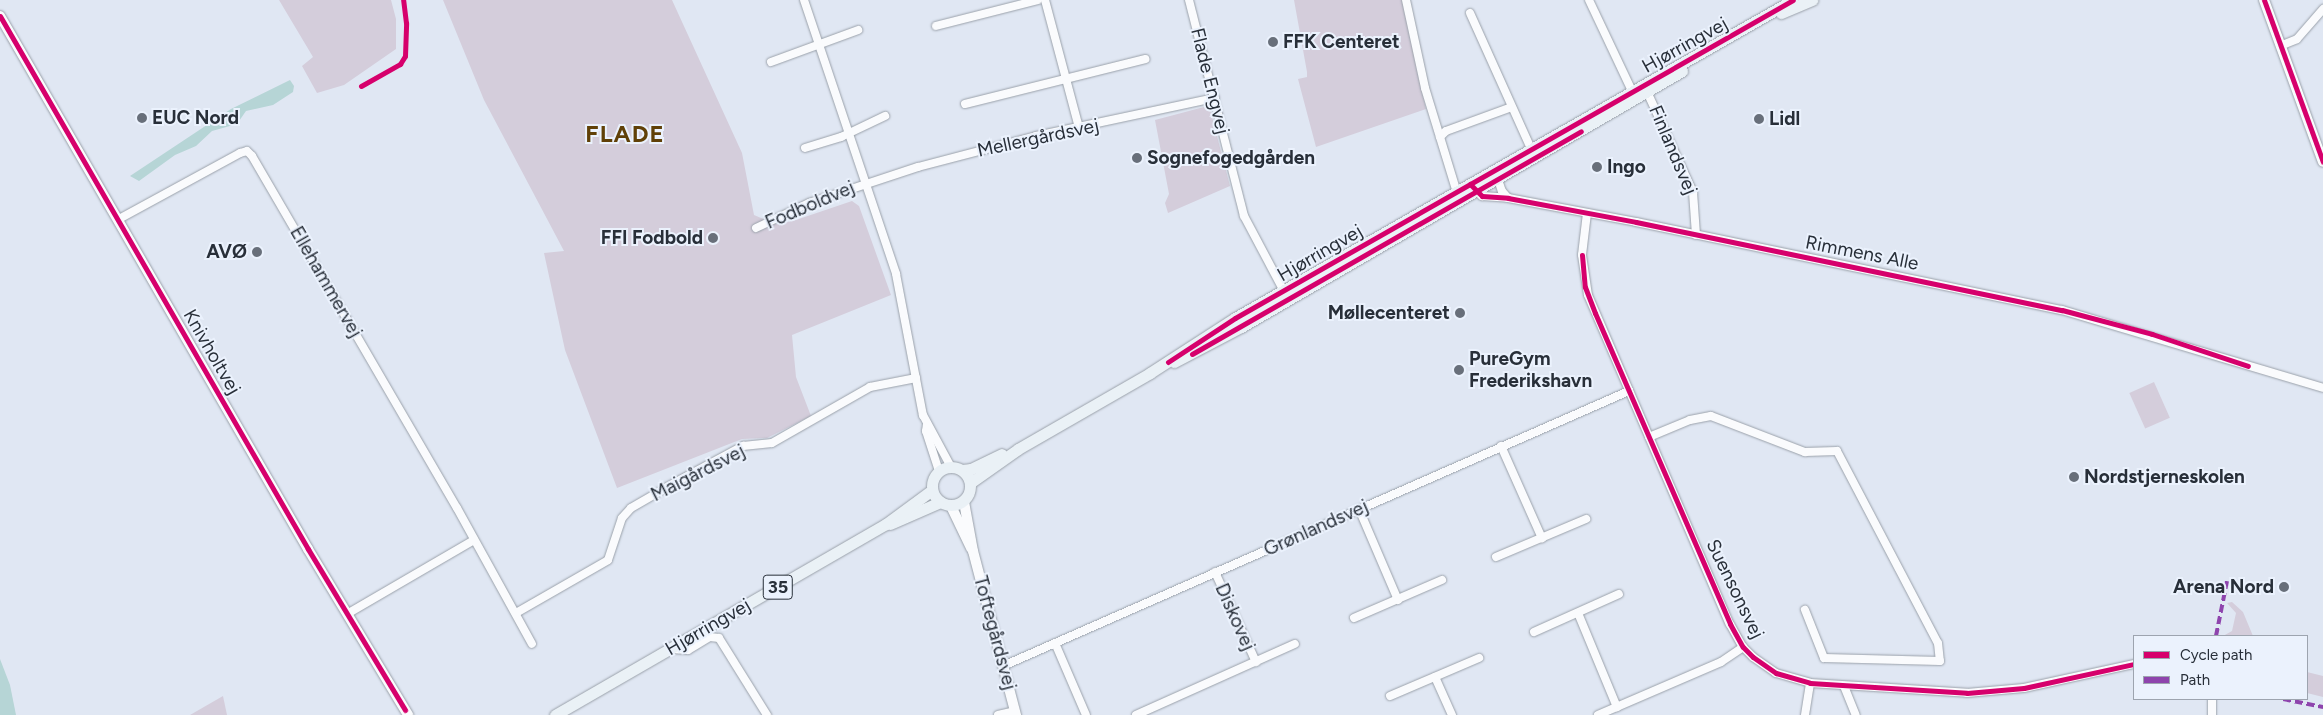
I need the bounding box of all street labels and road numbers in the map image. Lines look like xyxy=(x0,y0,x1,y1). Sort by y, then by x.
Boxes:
street label: Hjørringvej xyxy=(1638,12,1732,78)
street label: Flade Engvej xyxy=(1186,26,1234,136)
street label: Finlandsvej xyxy=(1644,102,1702,198)
street label: Mellergårdsvej xyxy=(975,114,1101,162)
street label: Fodboldvej xyxy=(762,176,858,234)
street label: Hjørringvej xyxy=(1273,219,1367,287)
street label: Ellehammervej xyxy=(285,222,367,342)
street label: Rimmens Alle xyxy=(1803,231,1921,275)
street label: Knivholtvej xyxy=(178,305,246,399)
street label: Maigårdsvej xyxy=(647,440,749,506)
street label: Grønlandsvej xyxy=(1260,495,1372,561)
street label: Suensonsvej xyxy=(1701,536,1769,642)
road number: 35 xyxy=(762,572,794,602)
street label: Toftegårdsvej xyxy=(969,573,1021,693)
street label: Diskovej xyxy=(1210,580,1260,654)
street label: Hjørringvej xyxy=(661,593,755,661)

